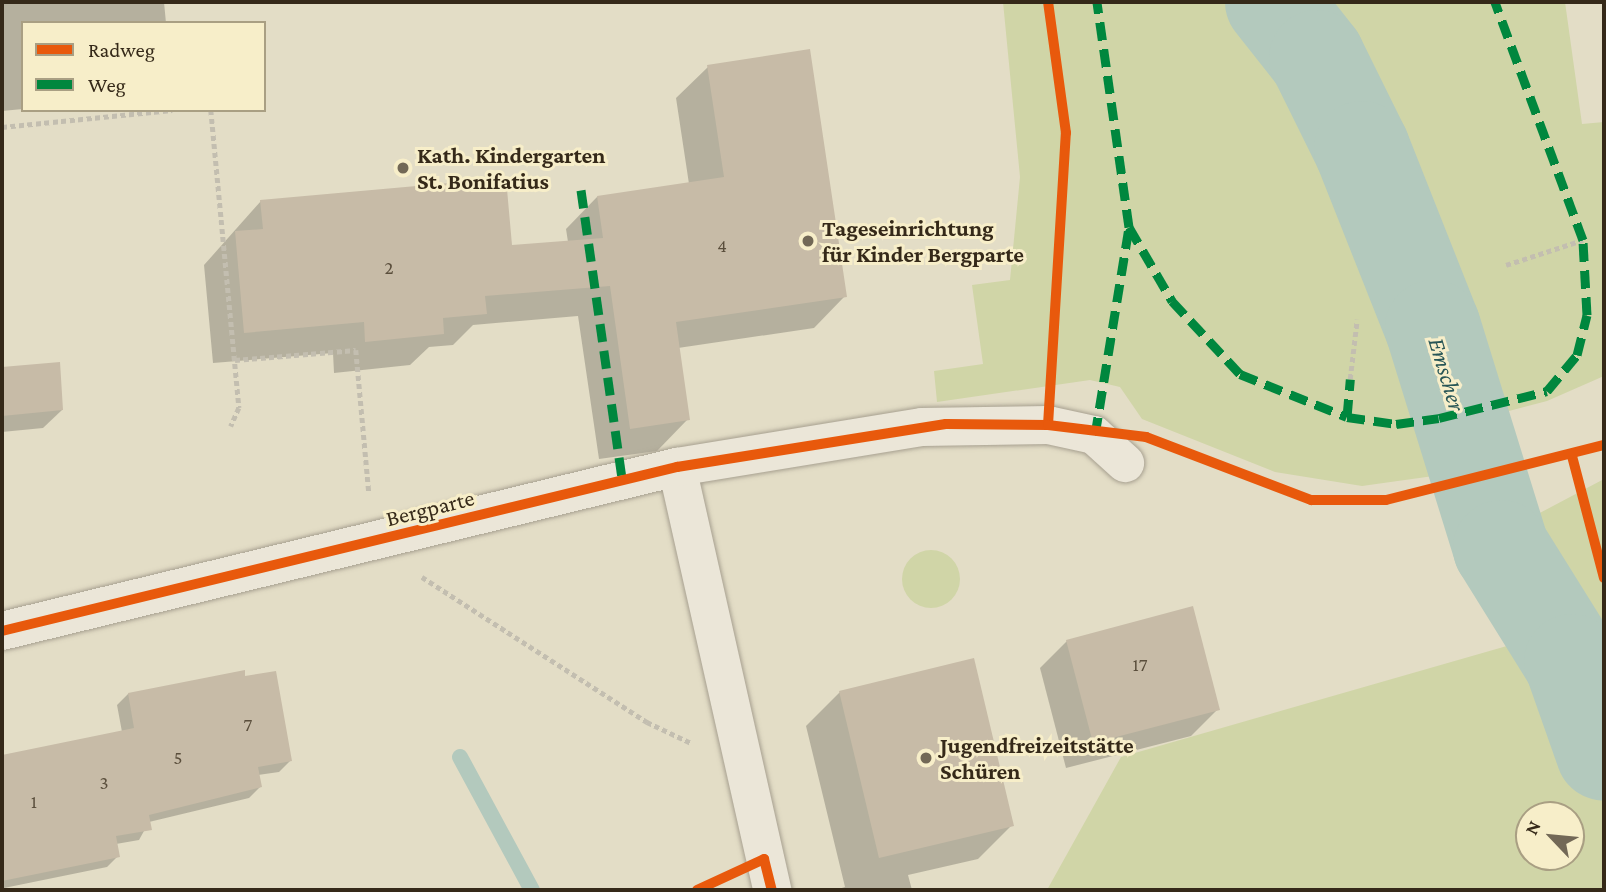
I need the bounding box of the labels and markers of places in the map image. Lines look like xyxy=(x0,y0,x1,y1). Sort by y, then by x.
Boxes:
place label: Kath. Kindergarten St. Bonifatius xyxy=(417,141,605,195)
marker: Kath. Kindergarten St. Bonifatius xyxy=(395,160,411,176)
place label: Tageseinrichtung für Kinder Bergparte xyxy=(822,214,1024,268)
marker: Tageseinrichtung für Kinder Bergparte xyxy=(800,233,816,249)
place label: Jugendfreizeitstätte Schüren xyxy=(940,731,1134,785)
marker: Jugendfreizeitstätte Schüren xyxy=(918,750,934,766)

